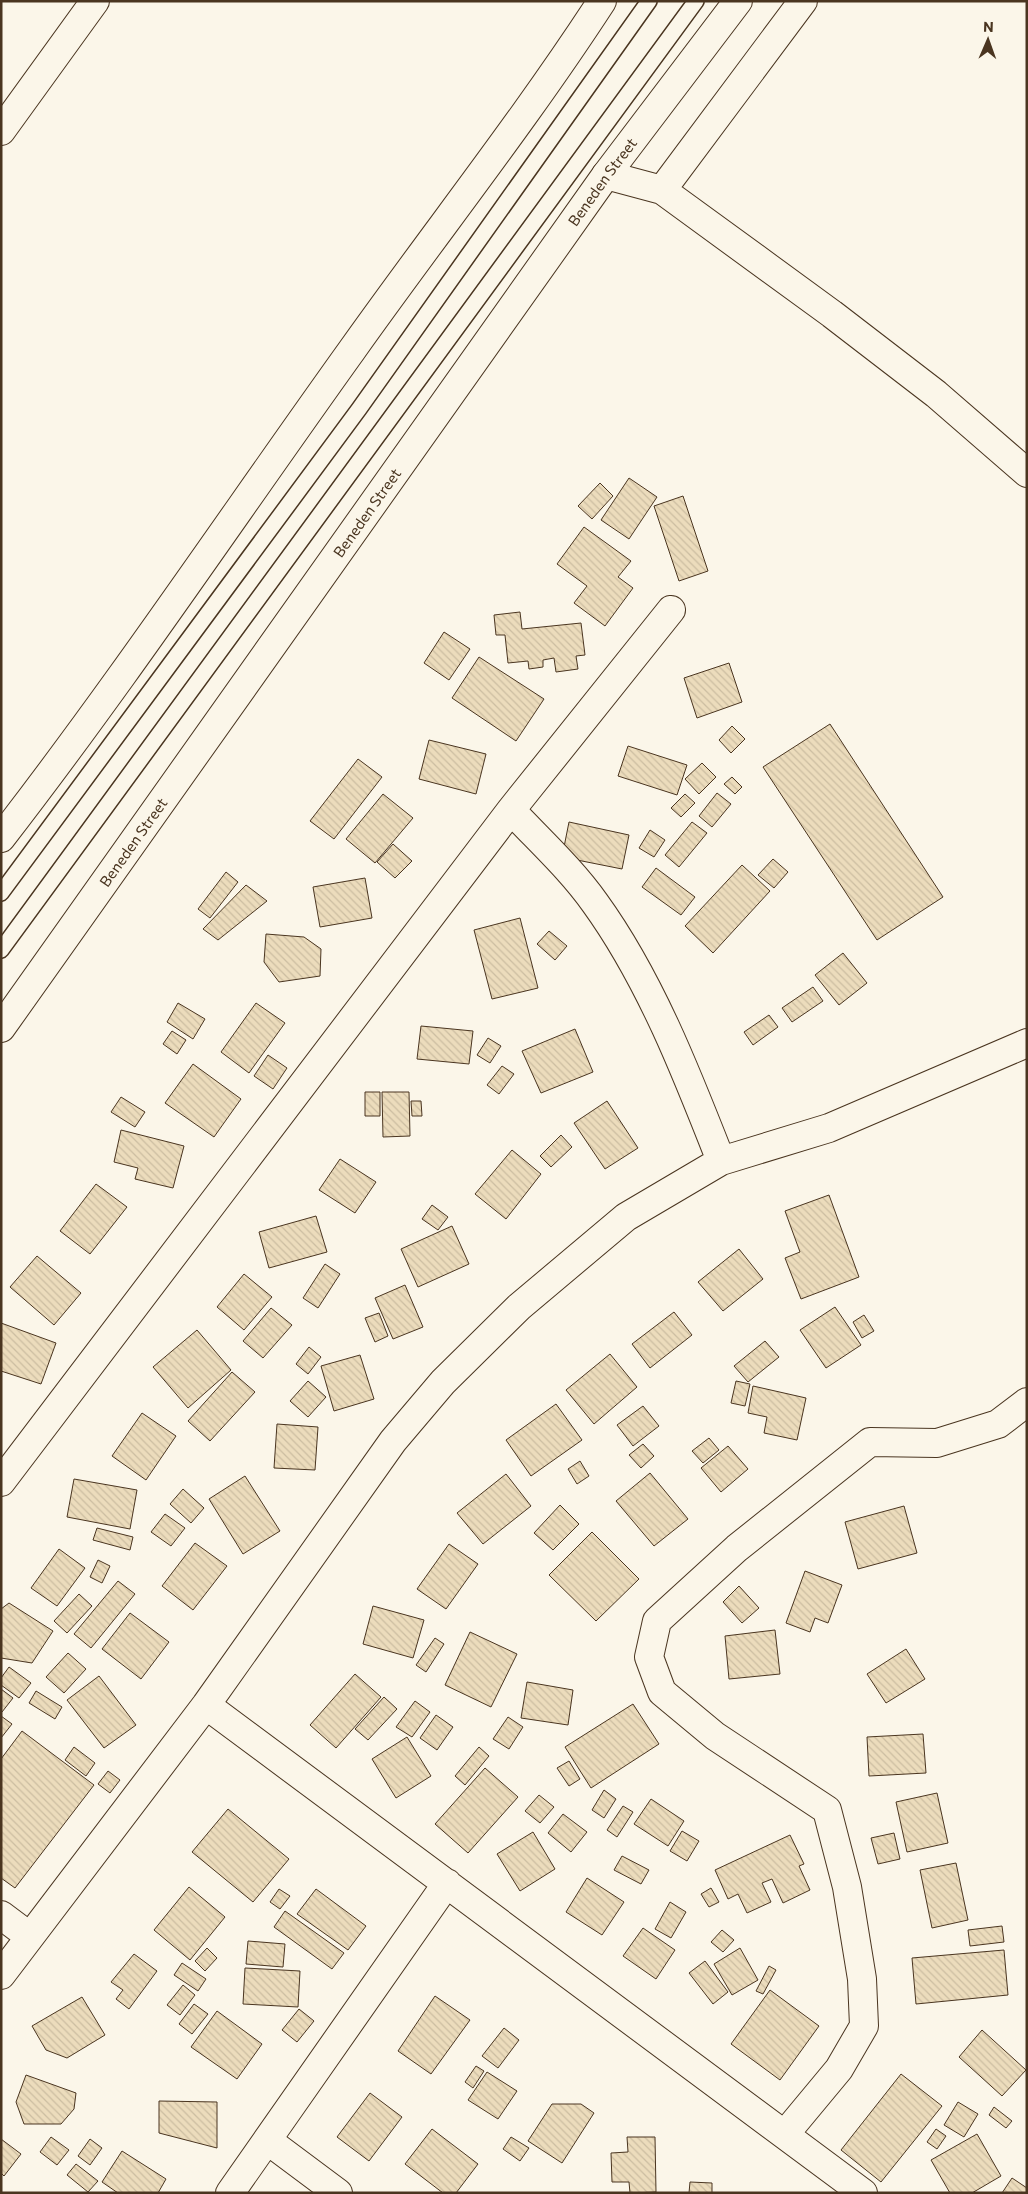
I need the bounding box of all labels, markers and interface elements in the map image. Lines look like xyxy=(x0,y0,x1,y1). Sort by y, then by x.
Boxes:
north arrow xyxy=(963,15,1013,65)
text: N xyxy=(983,18,994,35)
street label: Beneden Street xyxy=(564,134,640,229)
street label: Beneden Street xyxy=(329,465,404,560)
street label: Beneden Street xyxy=(95,794,171,890)

